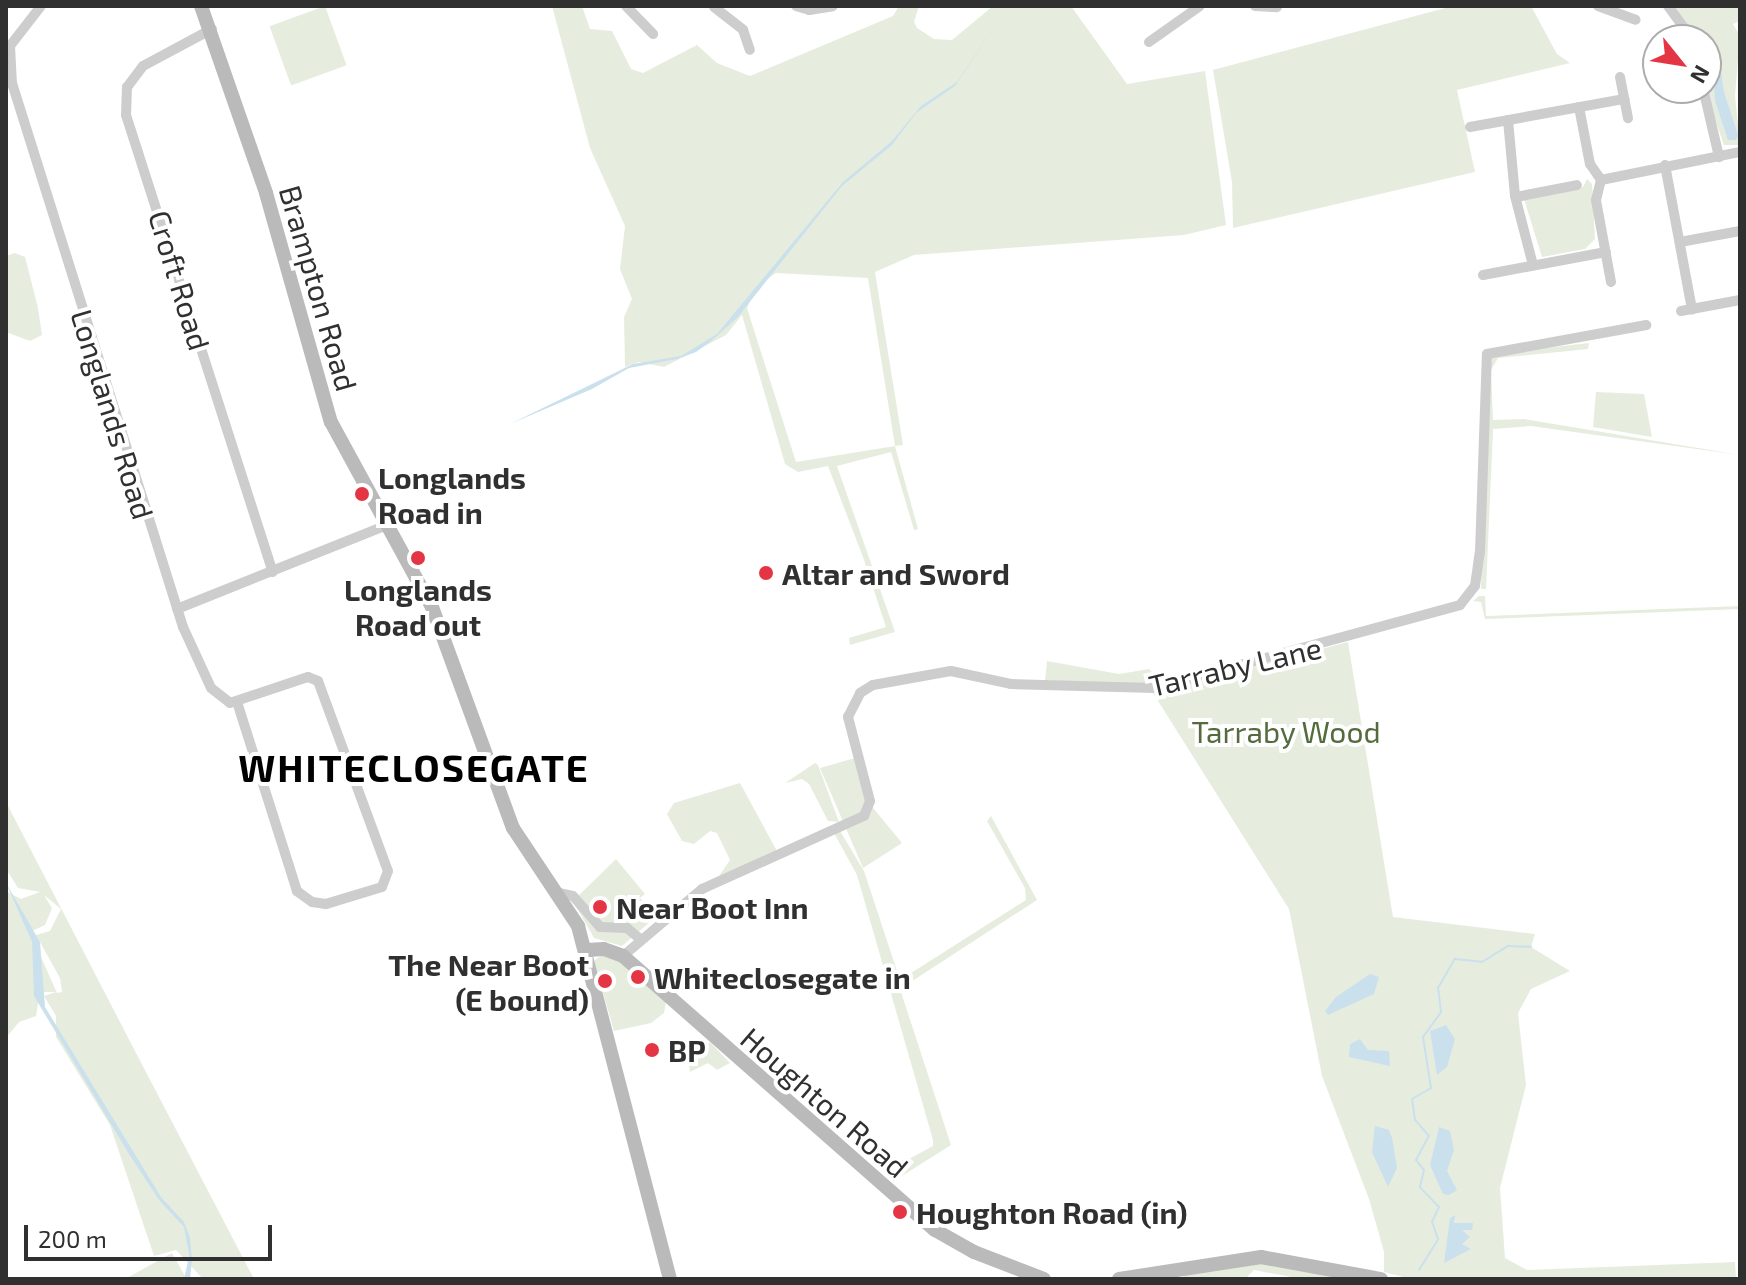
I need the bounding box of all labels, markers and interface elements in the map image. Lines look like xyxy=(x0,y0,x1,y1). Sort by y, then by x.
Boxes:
north arrow xyxy=(1642,24,1722,104)
text: N xyxy=(1686,62,1716,88)
street label: Brampton Road xyxy=(272,181,366,395)
street label: Croft Road xyxy=(142,206,218,354)
street label: Longlands Road xyxy=(64,305,162,523)
place label: Longlands Road in xyxy=(378,459,526,530)
marker: Longlands Road in xyxy=(353,485,371,503)
marker: Longlands Road out xyxy=(409,549,427,567)
place label: Altar and Sword xyxy=(782,555,1010,591)
marker: Altar and Sword xyxy=(757,564,775,582)
place label: Longlands Road out xyxy=(344,571,492,642)
street label: Tarraby Lane xyxy=(1145,629,1325,703)
park label: Tarraby Wood xyxy=(1191,713,1381,749)
district label: WHITECLOSEGATE xyxy=(238,745,590,791)
place label: Near Boot Inn xyxy=(616,889,809,925)
marker: Near Boot Inn xyxy=(591,898,609,916)
place label: The Near Boot (E bound) xyxy=(388,946,589,1016)
place label: Whiteclosegate in xyxy=(654,959,911,995)
marker: Whiteclosegate in xyxy=(629,968,647,986)
marker: The Near Boot (E bound) xyxy=(596,972,614,990)
street label: Houghton Road xyxy=(734,1020,916,1184)
place label: BP xyxy=(668,1032,706,1068)
marker: BP xyxy=(643,1041,661,1059)
place label: Houghton Road (in) xyxy=(916,1194,1187,1230)
marker: Houghton Road (in) xyxy=(891,1203,909,1221)
scale bar xyxy=(28,1209,276,1259)
text: 200 m xyxy=(38,1224,107,1253)

